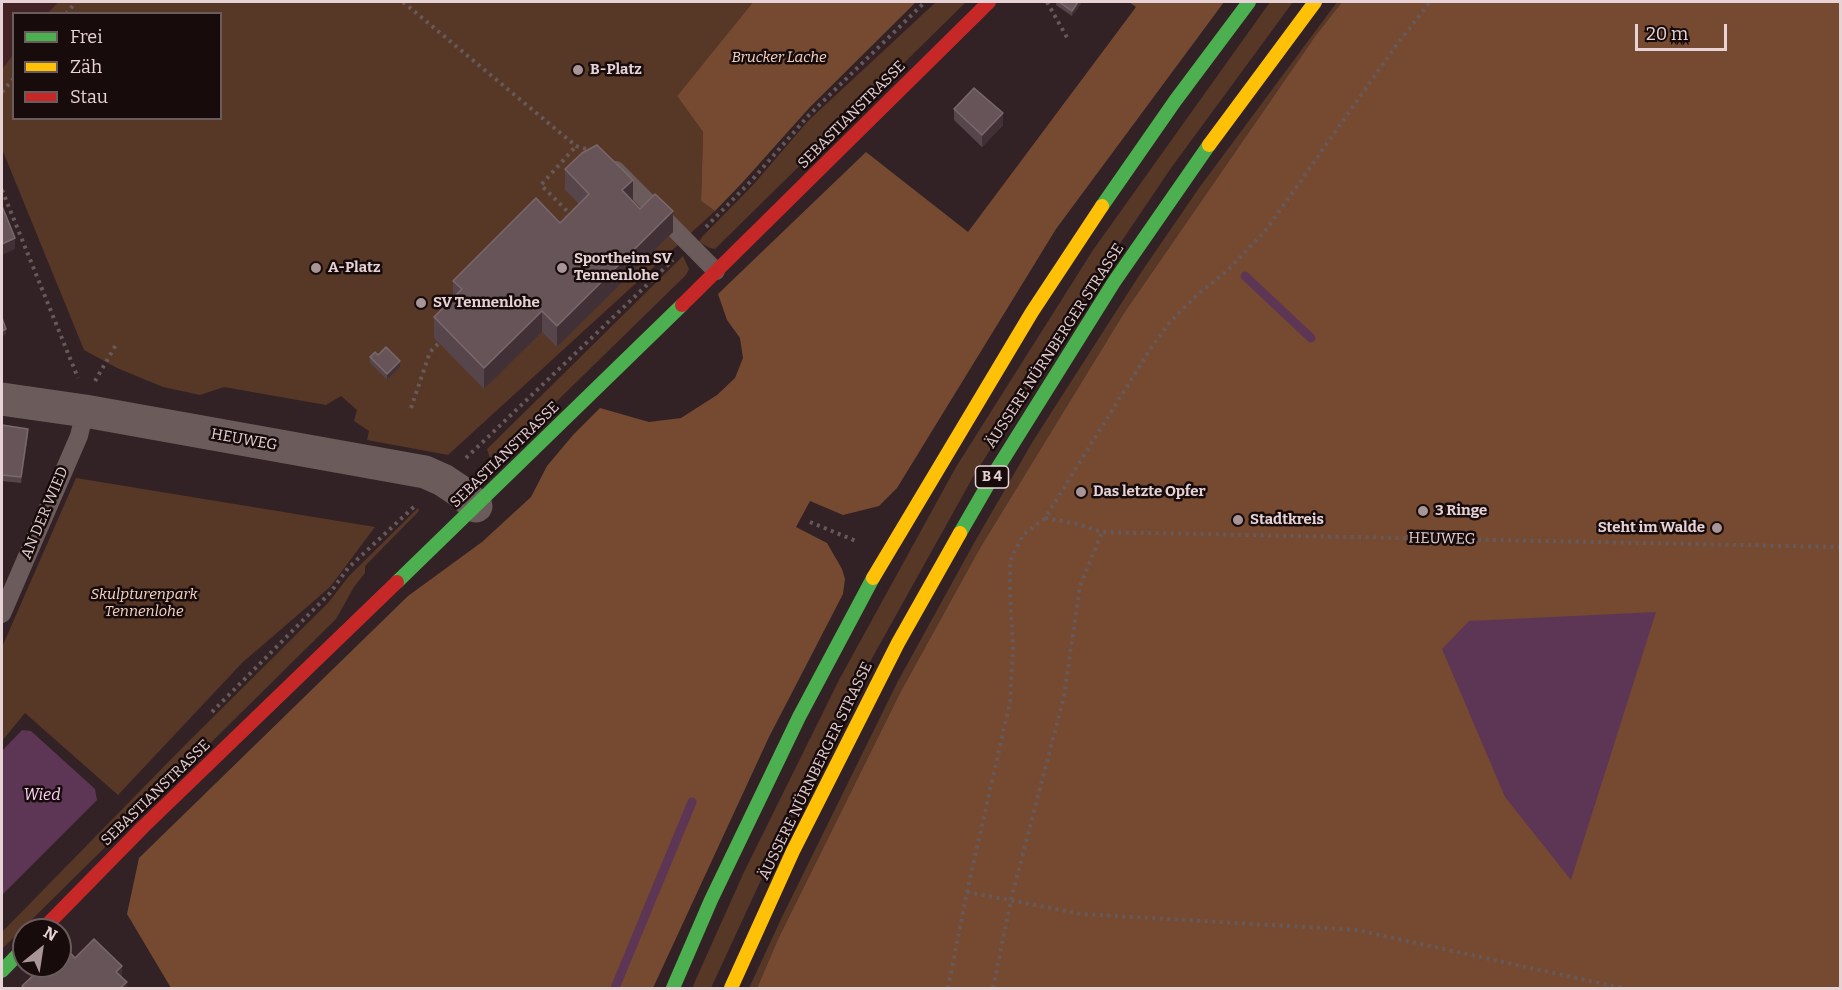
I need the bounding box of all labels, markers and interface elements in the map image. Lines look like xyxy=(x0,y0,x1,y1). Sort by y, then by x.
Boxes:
legend xyxy=(12,12,222,120)
scale bar xyxy=(1638,12,1730,50)
text: 20 m xyxy=(1646,23,1688,45)
text: Frei xyxy=(70,26,103,48)
park label: Brucker Lache xyxy=(731,49,827,67)
text: Zäh xyxy=(70,56,102,78)
street label: SEBASTIANSTRASSE xyxy=(794,57,910,173)
place label: B-Platz xyxy=(590,61,642,79)
marker: B-Platz xyxy=(571,63,585,77)
text: Stau xyxy=(70,86,108,108)
street label: ÄUSSERE NÜRNBERGER STRASSE xyxy=(982,240,1128,452)
place label: Sportheim SV Tennenlohe xyxy=(574,250,672,285)
place label: A-Platz xyxy=(328,259,381,277)
marker: A-Platz xyxy=(309,261,323,275)
marker: Sportheim SV Tennenlohe xyxy=(555,261,569,275)
place label: SV Tennenlohe xyxy=(433,294,540,312)
marker: SV Tennenlohe xyxy=(414,296,428,310)
street label: SEBASTIANSTRASSE xyxy=(447,398,563,512)
street label: HEUWEG xyxy=(209,425,279,455)
street label: AN DER WIED xyxy=(17,464,73,562)
road number: B 4 xyxy=(976,466,1008,488)
place label: Das letzte Opfer xyxy=(1093,483,1206,501)
marker: Das letzte Opfer xyxy=(1074,485,1088,499)
place label: 3 Ringe xyxy=(1435,502,1487,520)
marker: 3 Ringe xyxy=(1416,504,1430,518)
place label: Stadtkreis xyxy=(1250,511,1324,529)
marker: Stadtkreis xyxy=(1231,513,1245,527)
place label: Steht im Walde xyxy=(1598,519,1705,537)
marker: Steht im Walde xyxy=(1710,521,1724,535)
street label: HEUWEG xyxy=(1408,529,1476,549)
park label: Skulpturenpark Tennenlohe xyxy=(90,586,198,621)
street label: ÄUSSERE NÜRNBERGER STRASSE xyxy=(755,659,877,883)
street label: SEBASTIANSTRASSE xyxy=(98,736,214,850)
water label: Wied xyxy=(23,786,61,806)
north arrow xyxy=(12,918,72,978)
text: N xyxy=(40,922,60,945)

